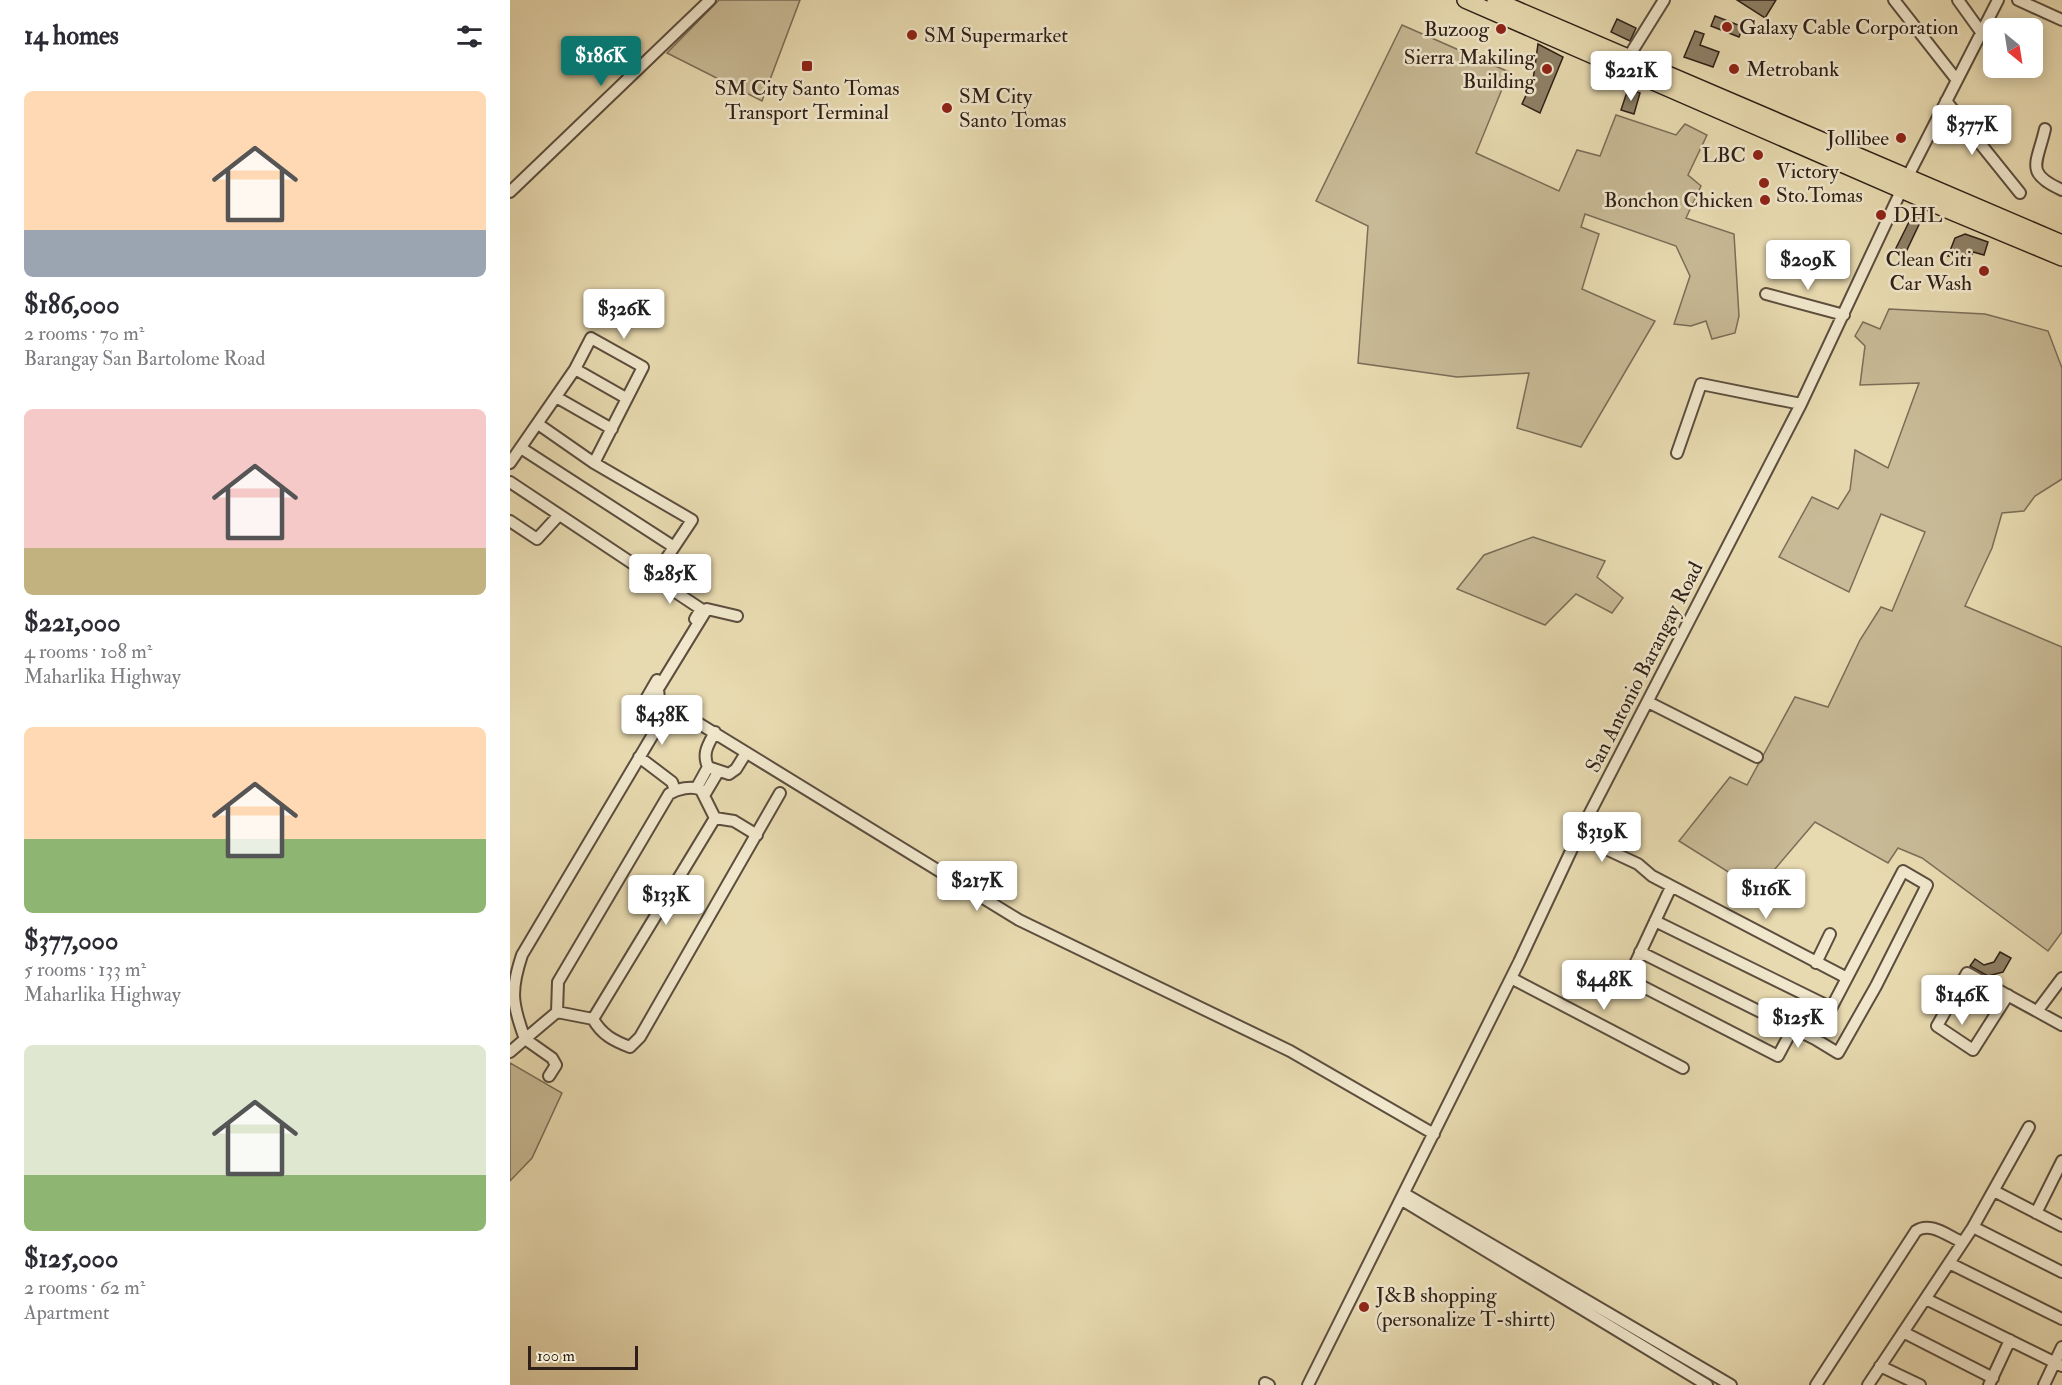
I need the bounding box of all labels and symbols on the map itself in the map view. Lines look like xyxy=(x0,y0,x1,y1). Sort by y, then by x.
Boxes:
place label: Galaxy Cable Corporation xyxy=(1739,14,1959,41)
place label: Buzoog xyxy=(1424,16,1490,43)
north arrow xyxy=(1983,18,2043,78)
marker: Galaxy Cable Corporation xyxy=(1720,20,1734,34)
place label: SM Supermarket xyxy=(924,22,1068,49)
marker: Buzoog xyxy=(1494,22,1508,36)
marker: SM Supermarket xyxy=(905,28,919,42)
pin: $186K xyxy=(559,36,643,87)
place label: Sierra Makiling Building xyxy=(1404,44,1536,95)
pin: $221K xyxy=(1589,51,1673,102)
place label: Metrobank xyxy=(1746,56,1839,83)
marker: SM City Santo Tomas Transport Terminal xyxy=(800,59,814,73)
marker: Sierra Makiling Building xyxy=(1540,62,1554,76)
marker: Metrobank xyxy=(1727,62,1741,76)
place label: SM City Santo Tomas Transport Terminal xyxy=(715,75,899,126)
place label: SM City Santo Tomas xyxy=(959,83,1066,134)
marker: SM City Santo Tomas xyxy=(940,101,954,115)
pin: $377K xyxy=(1930,105,2014,156)
place label: Jollibee xyxy=(1826,125,1889,152)
marker: Jollibee xyxy=(1894,131,1908,145)
place label: LBC xyxy=(1702,142,1746,169)
marker: LBC xyxy=(1751,148,1765,162)
place label: Victory Sto.Tomas xyxy=(1776,158,1863,209)
marker: Victory Sto.Tomas xyxy=(1757,176,1771,190)
place label: Bonchon Chicken xyxy=(1604,187,1753,214)
marker: Bonchon Chicken xyxy=(1758,193,1772,207)
place label: DHL xyxy=(1893,202,1942,229)
marker: DHL xyxy=(1874,208,1888,222)
pin: $209K xyxy=(1766,240,1850,291)
place label: Clean Citi Car Wash xyxy=(1886,246,1972,297)
marker: Clean Citi Car Wash xyxy=(1977,264,1991,278)
pin: $326K xyxy=(582,289,666,340)
pin: $285K xyxy=(628,554,712,605)
street label: San Antonio Barangay Road xyxy=(1579,557,1710,777)
pin: $438K xyxy=(620,695,704,746)
pin: $319K xyxy=(1560,812,1644,863)
pin: $217K xyxy=(935,861,1019,912)
pin: $116K xyxy=(1724,869,1808,920)
pin: $133K xyxy=(624,875,708,926)
pin: $448K xyxy=(1562,960,1646,1011)
pin: $146K xyxy=(1920,975,2004,1026)
pin: $125K xyxy=(1756,998,1840,1049)
place label: J&B shopping (personalize T-shirtt) xyxy=(1375,1282,1555,1333)
marker: J&B shopping (personalize T-shirtt) xyxy=(1357,1300,1371,1314)
scale bar xyxy=(528,1343,638,1370)

